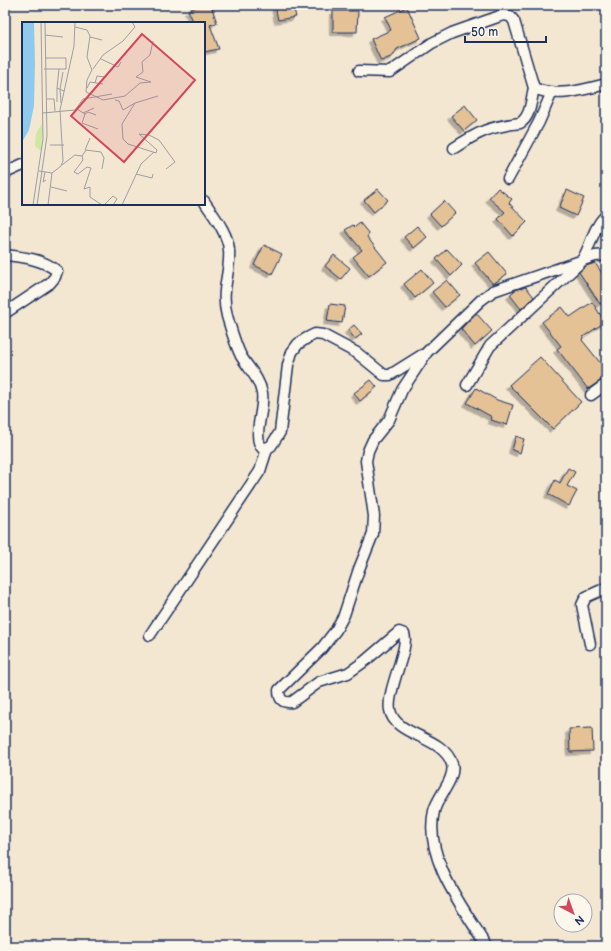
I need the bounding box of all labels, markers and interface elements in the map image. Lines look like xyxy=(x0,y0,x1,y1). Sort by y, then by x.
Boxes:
scale bar xyxy=(465,18,546,44)
inset map xyxy=(22,22,205,205)
text: 50 m xyxy=(471,25,498,40)
north arrow xyxy=(553,893,593,933)
text: N xyxy=(572,913,587,928)

